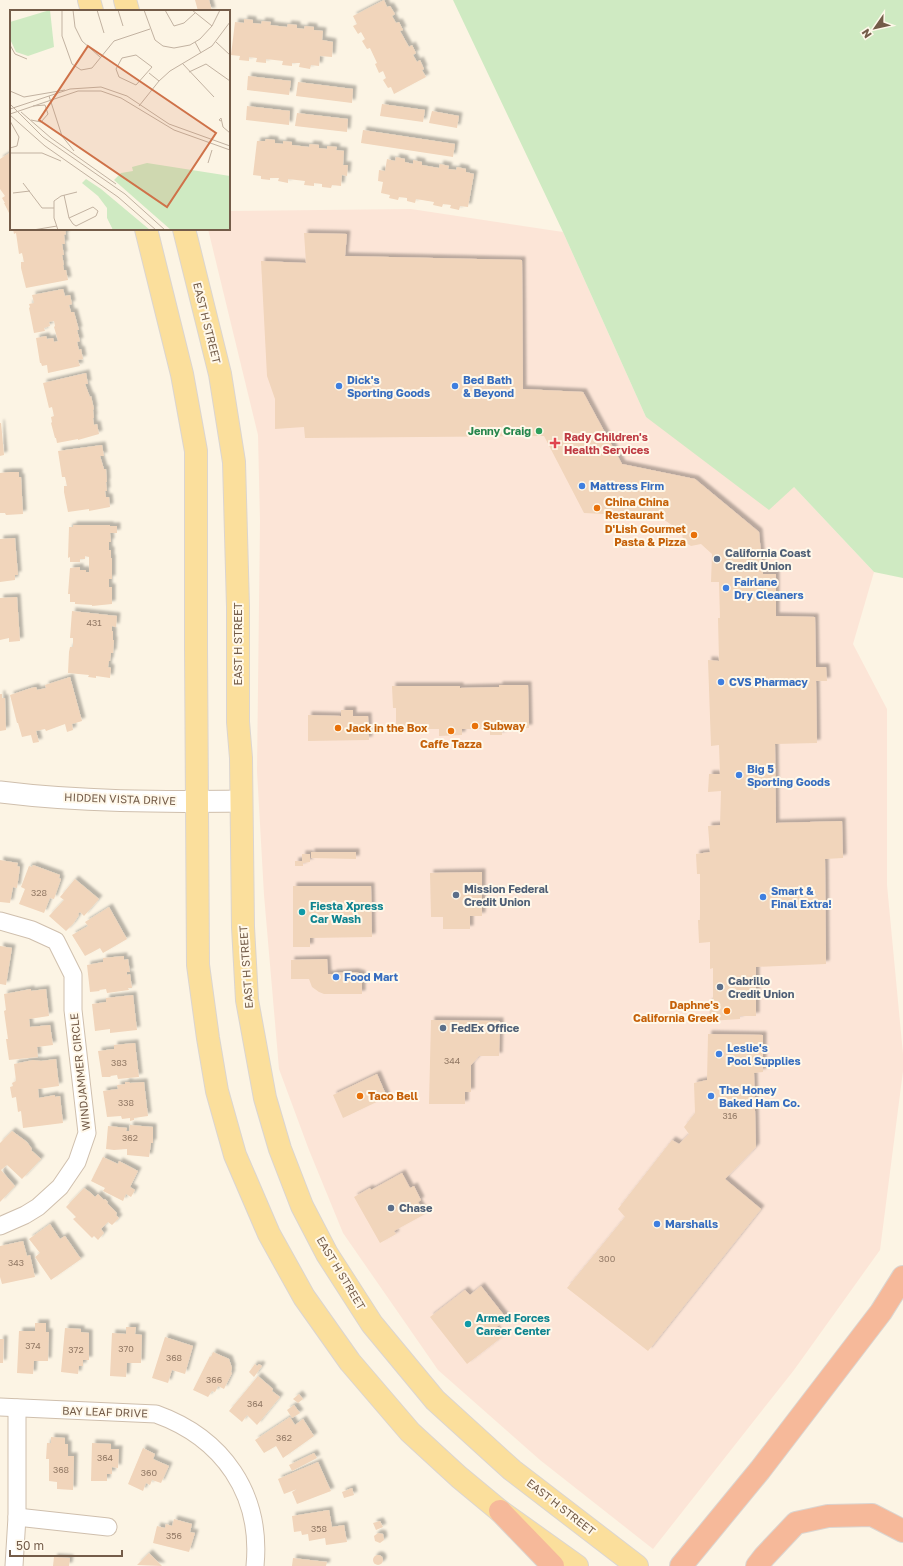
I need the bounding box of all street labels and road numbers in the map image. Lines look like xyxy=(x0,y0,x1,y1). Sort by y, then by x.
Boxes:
street label: EAST H STREET xyxy=(191,281,224,365)
street label: EAST H STREET xyxy=(231,602,244,686)
street label: HIDDEN VISTA DRIVE xyxy=(64,790,176,807)
street label: EAST H STREET xyxy=(236,925,255,1009)
street label: WINDJAMMER CIRCLE xyxy=(67,1012,92,1131)
street label: EAST H STREET xyxy=(314,1234,369,1312)
street label: BAY LEAF DRIVE xyxy=(62,1404,148,1419)
street label: EAST H STREET xyxy=(525,1476,598,1537)

